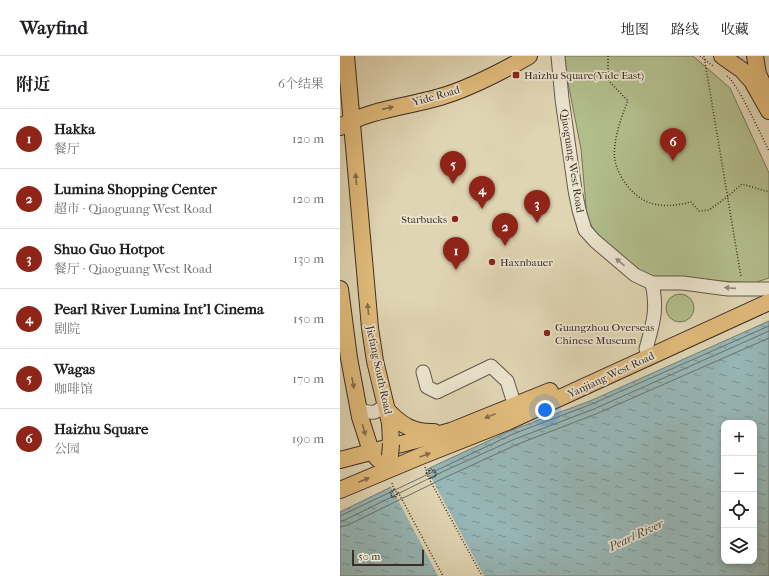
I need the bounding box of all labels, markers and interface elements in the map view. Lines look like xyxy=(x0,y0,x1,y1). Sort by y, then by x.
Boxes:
text: Wayfind xyxy=(20,17,88,39)
text: 地图 xyxy=(621,21,649,38)
text: 路线 xyxy=(671,21,699,38)
text: 收藏 xyxy=(721,21,749,38)
place label: Haizhu Square(Yide East) xyxy=(524,69,644,82)
marker: Haizhu Square(Yide East) xyxy=(511,70,521,80)
text: 附近 xyxy=(16,74,50,94)
text: 6个结果 xyxy=(278,76,324,91)
street label: Yide Road xyxy=(410,83,462,109)
one-way arrow xyxy=(382,105,395,111)
street label: Qiaoguang West Road xyxy=(557,108,587,215)
text: Hakka xyxy=(54,120,95,138)
pin: 6 xyxy=(660,128,686,161)
text: 1 xyxy=(27,131,31,146)
text: 120 m xyxy=(292,131,324,146)
text: 餐厅 xyxy=(54,141,80,156)
pin: 5 xyxy=(440,151,466,184)
one-way arrow xyxy=(353,173,360,185)
pin: 4 xyxy=(469,176,495,209)
text: Lumina Shopping Center xyxy=(54,180,217,198)
pin: 3 xyxy=(524,190,550,223)
text: 2 xyxy=(26,191,32,206)
text: 120 m xyxy=(292,191,324,206)
text: 超市 · Qiaoguang West Road xyxy=(54,201,212,216)
place label: Starbucks xyxy=(401,213,447,226)
pin: 2 xyxy=(492,213,518,246)
marker: Starbucks xyxy=(450,214,460,224)
pin: 1 xyxy=(443,237,469,270)
text: Shuo Guo Hotpot xyxy=(54,240,165,258)
text: 3 xyxy=(26,251,32,266)
text: 130 m xyxy=(293,251,324,266)
place label: Haxnbauer xyxy=(500,256,553,269)
marker: Haxnbauer xyxy=(487,257,497,267)
one-way arrow xyxy=(615,257,625,267)
text: 餐厅 · Qiaoguang West Road xyxy=(54,261,212,276)
one-way arrow xyxy=(724,285,736,292)
text: Pearl River Lumina Int'l Cinema xyxy=(54,300,264,318)
one-way arrow xyxy=(365,303,371,315)
text: 4 xyxy=(25,311,33,326)
text: 150 m xyxy=(293,311,324,326)
text: 剧院 xyxy=(54,321,80,336)
place label: Guangzhou Overseas Chinese Museum xyxy=(555,321,654,347)
street label: Jiefang South Road xyxy=(363,324,395,416)
marker: Guangzhou Overseas Chinese Museum xyxy=(542,328,552,338)
street label: Yanjiang West Road xyxy=(565,349,657,401)
text: Wagas xyxy=(54,360,95,378)
text: 5 xyxy=(26,371,32,386)
text: 170 m xyxy=(292,371,324,386)
one-way arrow xyxy=(351,377,357,389)
text: 咖啡馆 xyxy=(54,381,93,396)
your location xyxy=(535,400,555,420)
one-way arrow xyxy=(485,413,496,419)
text: Haizhu Square xyxy=(54,420,148,438)
map controls xyxy=(721,420,757,564)
button: + xyxy=(721,420,757,456)
one-way arrow xyxy=(361,424,367,436)
text: 6 xyxy=(25,431,33,446)
text: 190 m xyxy=(292,431,324,446)
text: 公园 xyxy=(54,441,80,456)
one-way arrow xyxy=(419,451,431,457)
button: − xyxy=(721,456,757,492)
one-way arrow xyxy=(359,477,370,483)
button: locate xyxy=(721,492,757,528)
water label: Pearl River xyxy=(606,516,667,554)
button: layers xyxy=(721,528,757,564)
scale bar xyxy=(352,548,424,567)
text: 50 m xyxy=(358,550,380,563)

